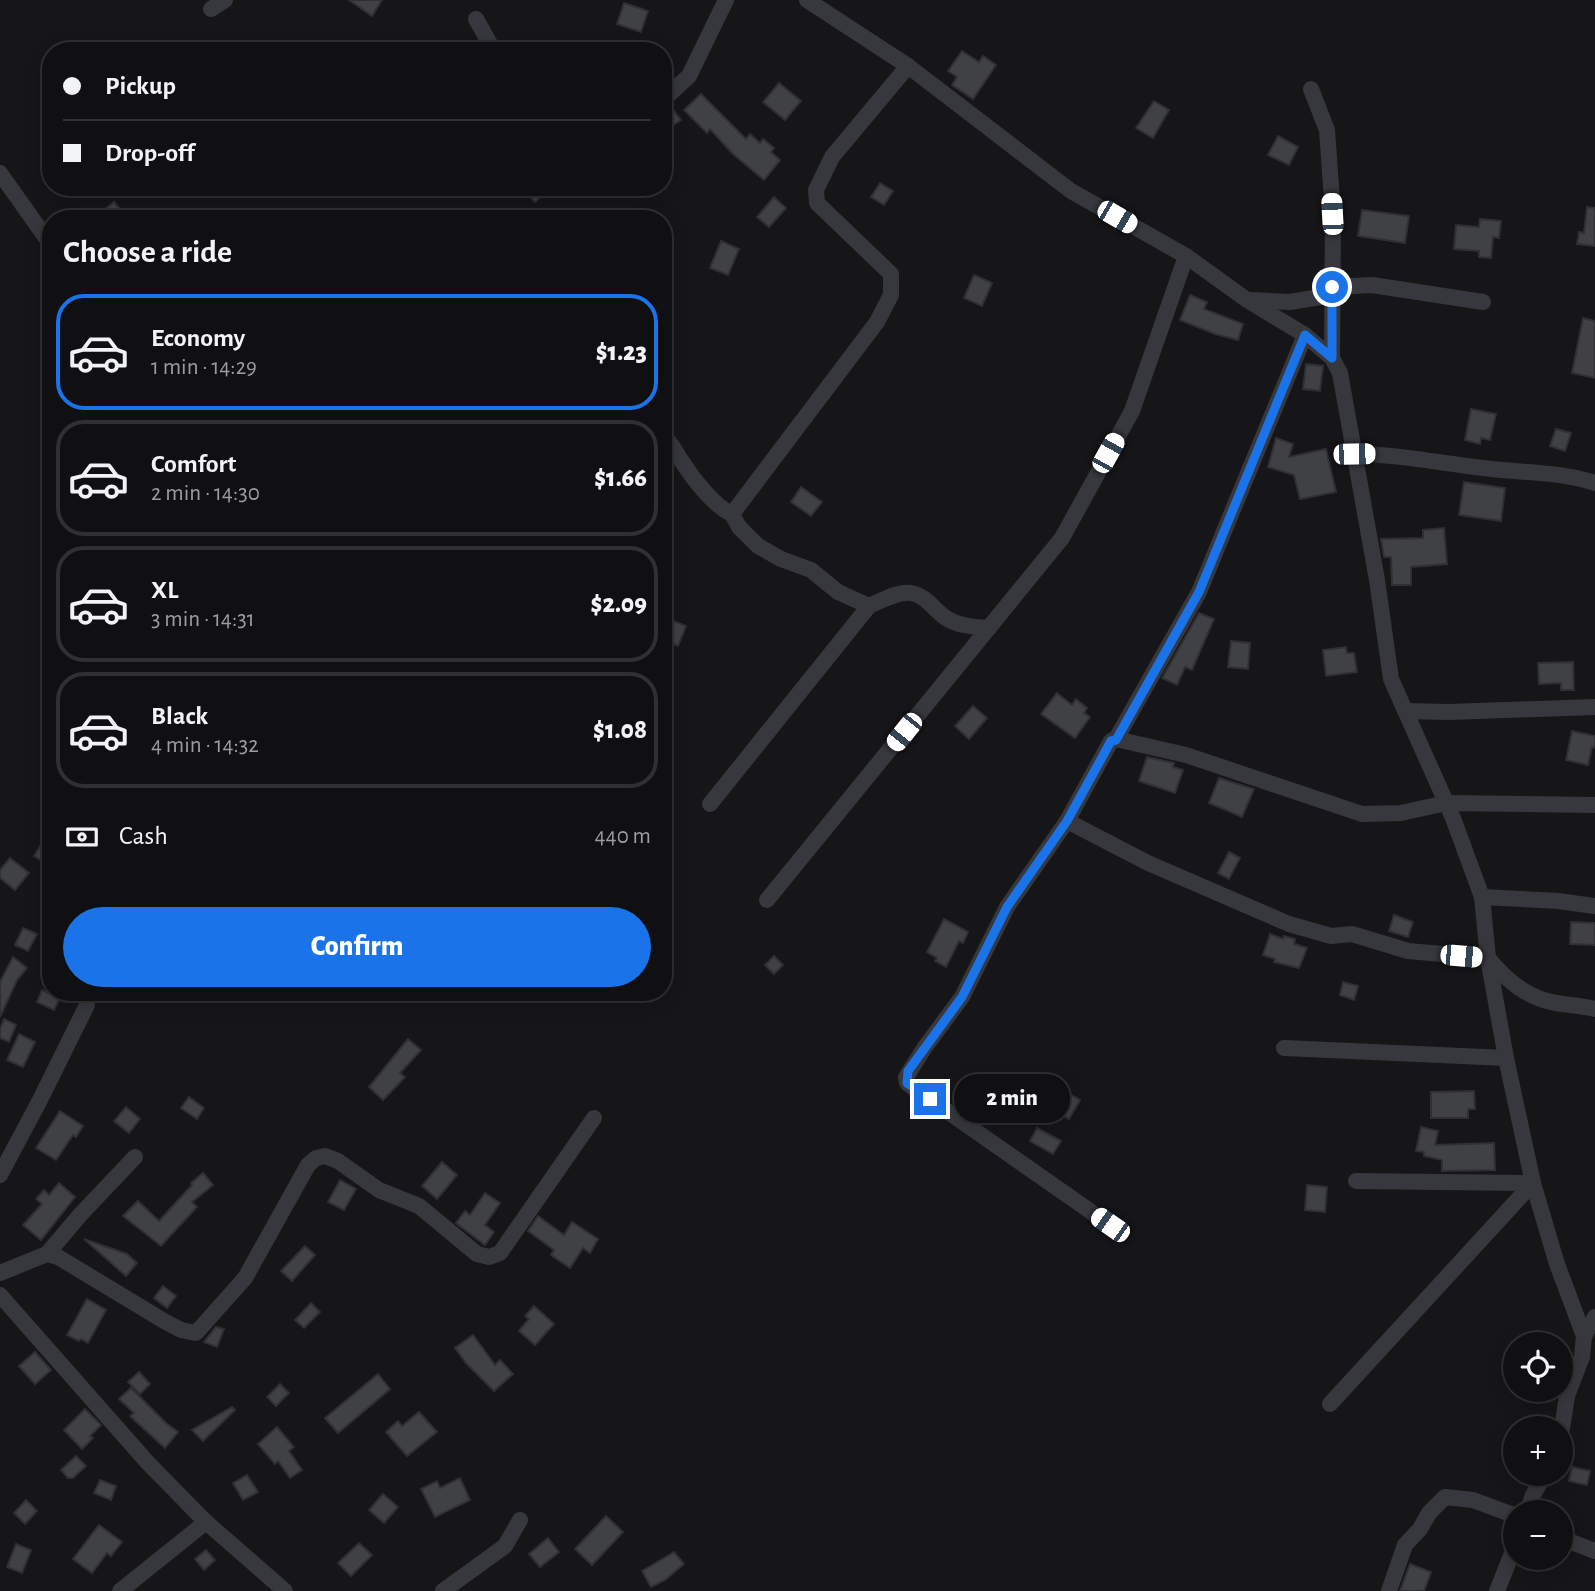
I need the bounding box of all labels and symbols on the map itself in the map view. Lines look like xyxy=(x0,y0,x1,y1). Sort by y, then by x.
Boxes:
car xyxy=(1321,192,1344,236)
car xyxy=(1094,197,1141,237)
route start xyxy=(1316,271,1348,303)
car xyxy=(1089,430,1128,476)
car xyxy=(1333,443,1376,465)
car xyxy=(883,709,926,755)
car xyxy=(1440,944,1483,968)
callout: 2 min xyxy=(954,1074,1070,1124)
route end xyxy=(914,1083,946,1115)
car xyxy=(1087,1204,1134,1246)

